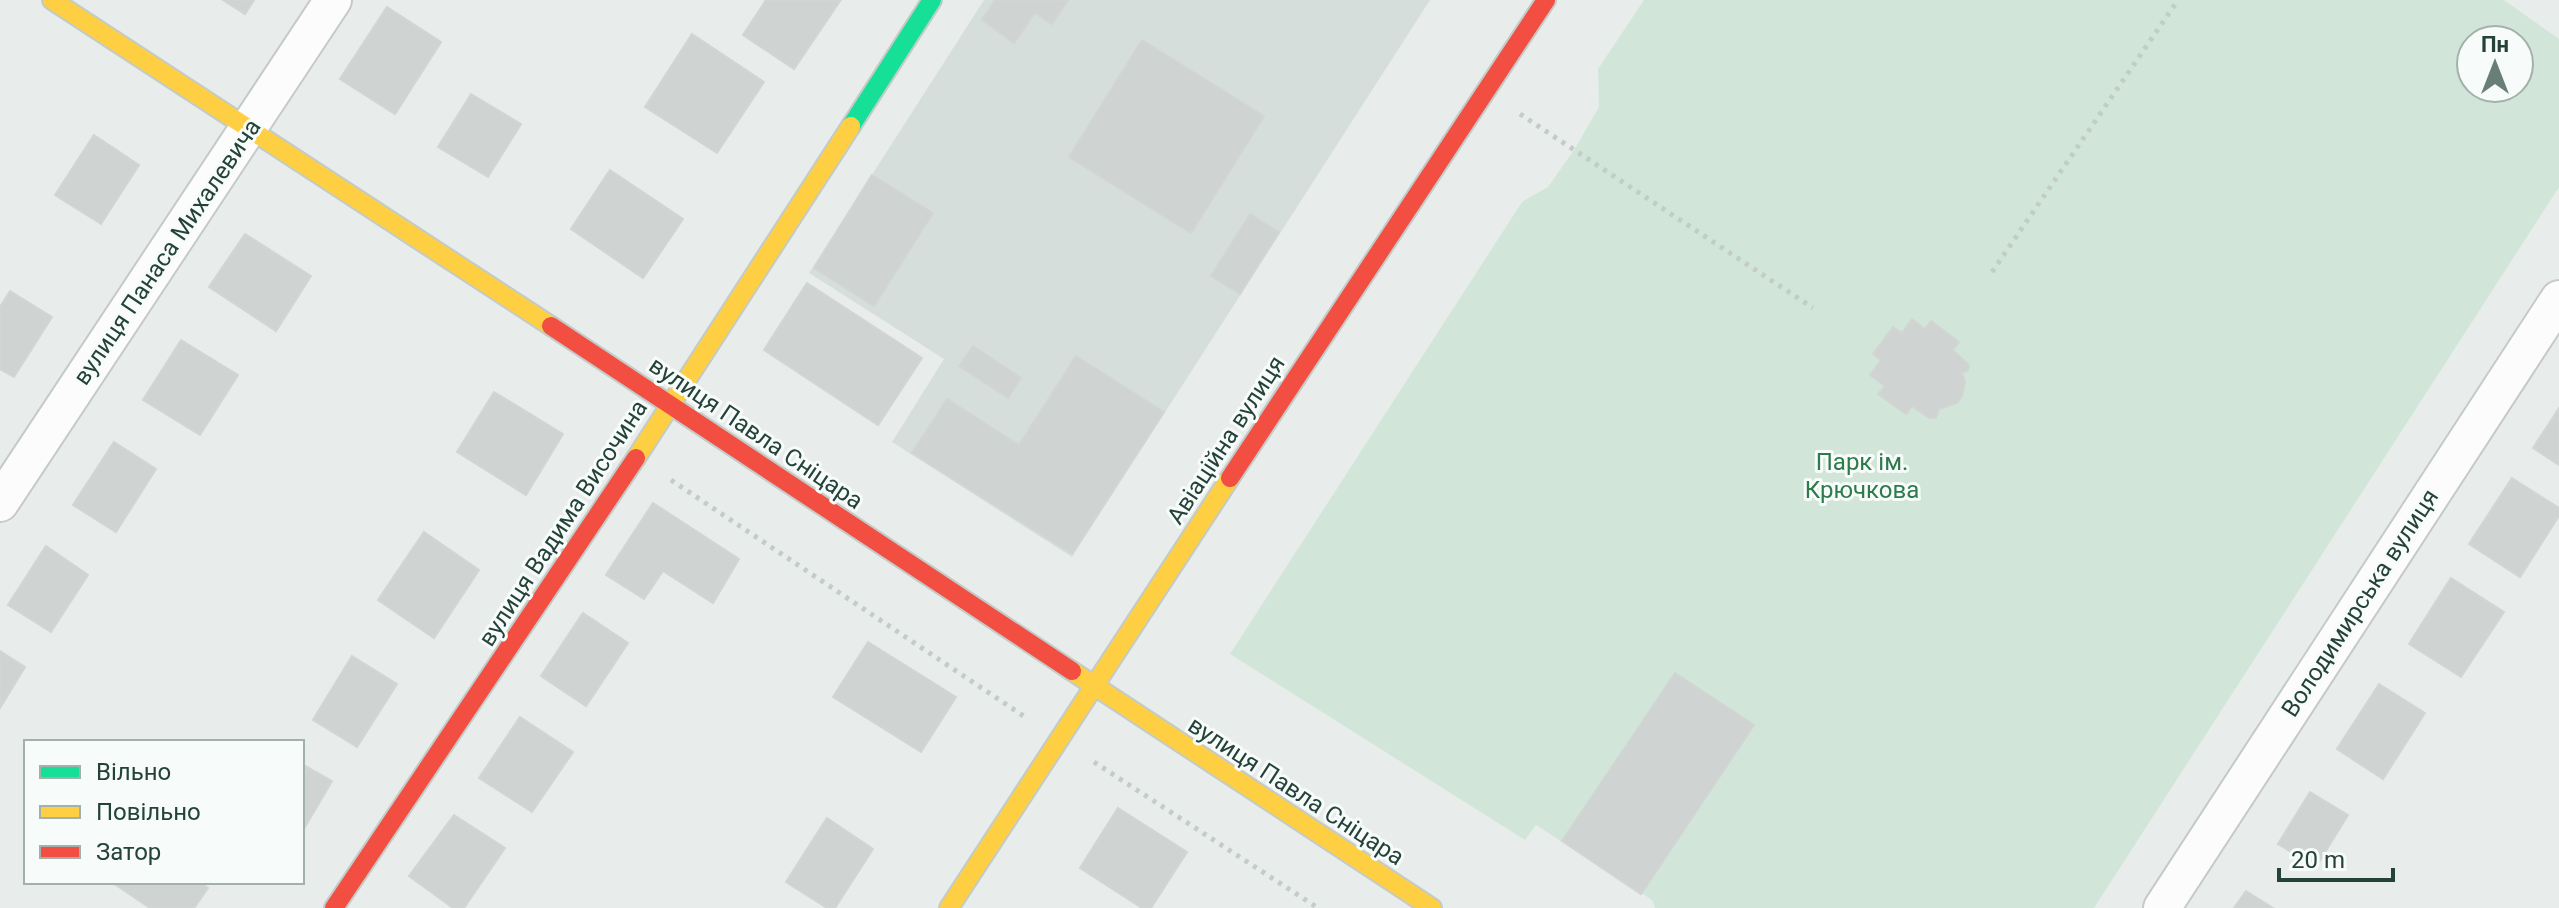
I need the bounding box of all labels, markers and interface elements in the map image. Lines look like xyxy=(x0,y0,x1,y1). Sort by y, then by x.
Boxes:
north arrow xyxy=(2455,24,2535,104)
text: Пн xyxy=(2481,32,2509,57)
street label: вулиця Панаса Михалевича xyxy=(67,114,267,390)
street label: вулиця Павла Сніцара xyxy=(644,351,868,515)
street label: Авіаційна вулиця xyxy=(1161,351,1291,529)
street label: вулиця Вадима Височина xyxy=(473,395,653,651)
park label: Парк ім. Крючкова xyxy=(1805,448,1919,504)
street label: Володимирська вулиця xyxy=(2276,484,2444,722)
street label: вулиця Павла Сніцара xyxy=(1183,711,1409,871)
legend xyxy=(24,740,304,884)
text: Вільно xyxy=(96,758,171,786)
text: Повільно xyxy=(96,798,201,826)
scale bar xyxy=(2279,832,2393,882)
text: Затор xyxy=(96,838,161,866)
text: 20 m xyxy=(2291,846,2345,874)

